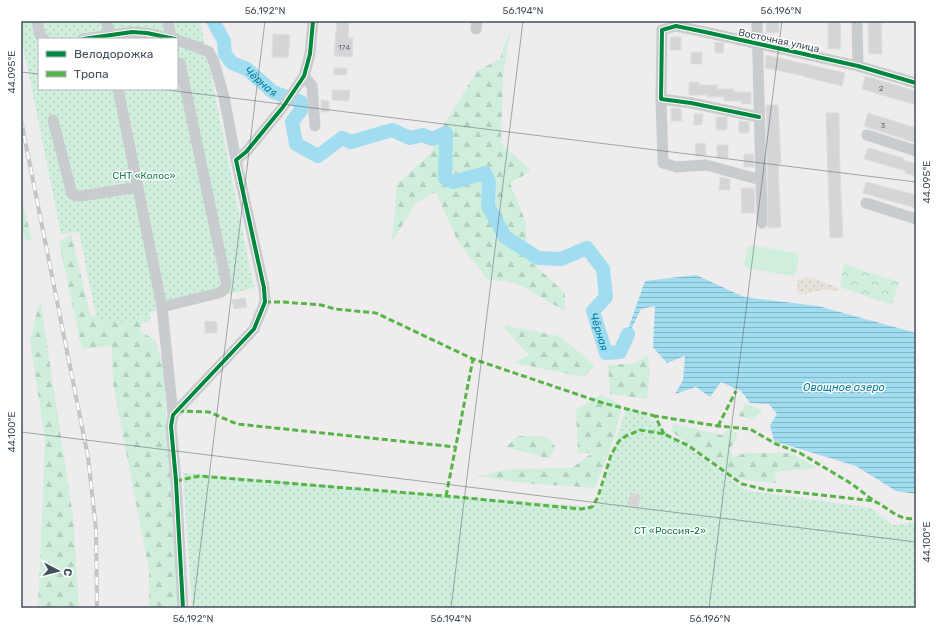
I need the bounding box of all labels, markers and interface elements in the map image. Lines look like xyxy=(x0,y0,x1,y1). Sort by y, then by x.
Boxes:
text: 56.192°N xyxy=(245,5,285,17)
text: 56.194°N xyxy=(503,5,544,17)
text: 56.196°N xyxy=(761,5,801,17)
street label: Восточная улица xyxy=(737,27,820,55)
legend xyxy=(38,38,178,90)
house number: 174 xyxy=(338,43,350,52)
text: Велодорожка xyxy=(74,47,153,61)
text: 44.095°E xyxy=(6,51,18,93)
water label: Чёрная xyxy=(242,64,278,100)
text: Тропа xyxy=(74,67,109,81)
house number: 2 xyxy=(879,84,884,93)
house number: 3 xyxy=(881,121,886,130)
text: 44.095°E xyxy=(921,161,933,203)
park label: СНТ «Колос» xyxy=(112,170,176,182)
water label: Чёрная xyxy=(587,311,611,352)
water label: Овощное озеро xyxy=(803,381,885,394)
text: 44.100°E xyxy=(6,411,18,453)
text: 44.100°E xyxy=(921,521,933,563)
park label: СТ «Россия-2» xyxy=(634,525,706,537)
north arrow xyxy=(38,551,78,591)
text: С xyxy=(60,568,74,577)
text: 56.192°N xyxy=(173,613,213,625)
text: 56.194°N xyxy=(431,613,472,625)
text: 56.196°N xyxy=(690,613,730,625)

